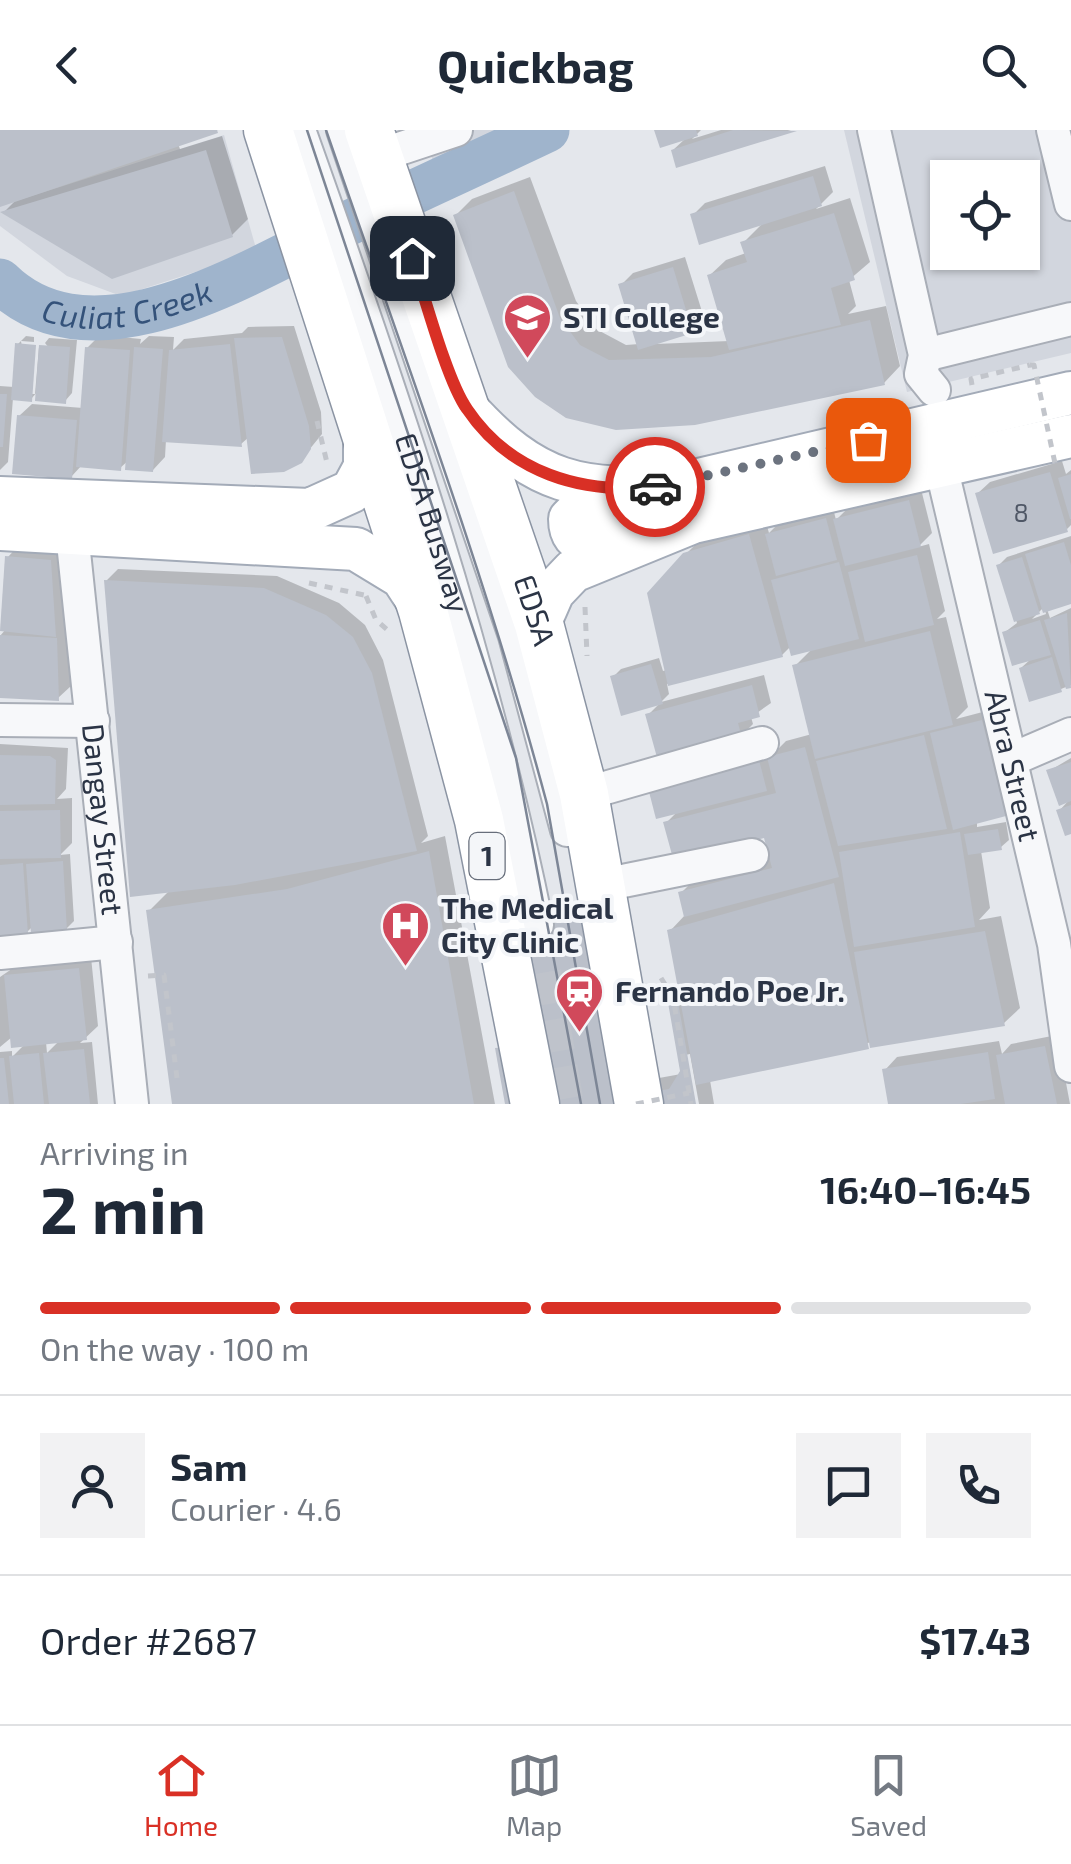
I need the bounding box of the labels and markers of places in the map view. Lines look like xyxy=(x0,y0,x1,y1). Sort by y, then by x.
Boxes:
pin xyxy=(370,216,455,301)
school or university icon: STI College xyxy=(502,292,554,360)
place label: STI College xyxy=(563,298,720,334)
pin xyxy=(826,398,911,483)
place label: The Medical City Clinic xyxy=(441,889,613,960)
hospital icon: The Medical City Clinic xyxy=(380,900,432,968)
station icon: Fernando Poe Jr. xyxy=(554,966,606,1034)
place label: Fernando Poe Jr. xyxy=(615,972,845,1008)

